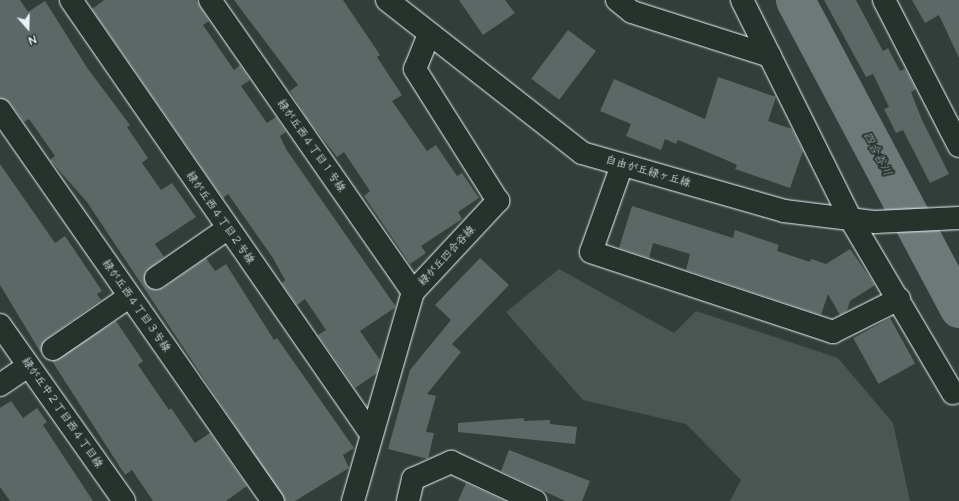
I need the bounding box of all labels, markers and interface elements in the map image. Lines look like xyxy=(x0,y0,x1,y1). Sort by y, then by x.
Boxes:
north arrow xyxy=(8,8,48,48)
text: N xyxy=(26,32,38,48)
street label: 緑が丘西４丁目１号線 xyxy=(274,97,348,195)
water label: 四合谷川 xyxy=(859,129,895,179)
street label: 自由が丘緑ヶ丘線 xyxy=(604,154,692,190)
street label: 緑が丘西４丁目２号線 xyxy=(183,169,257,267)
street label: 緑が丘四合谷線 xyxy=(416,223,478,289)
street label: 緑が丘西４丁目３号線 xyxy=(99,257,173,355)
street label: 緑が丘中２丁目西４丁目線 xyxy=(19,355,105,471)

